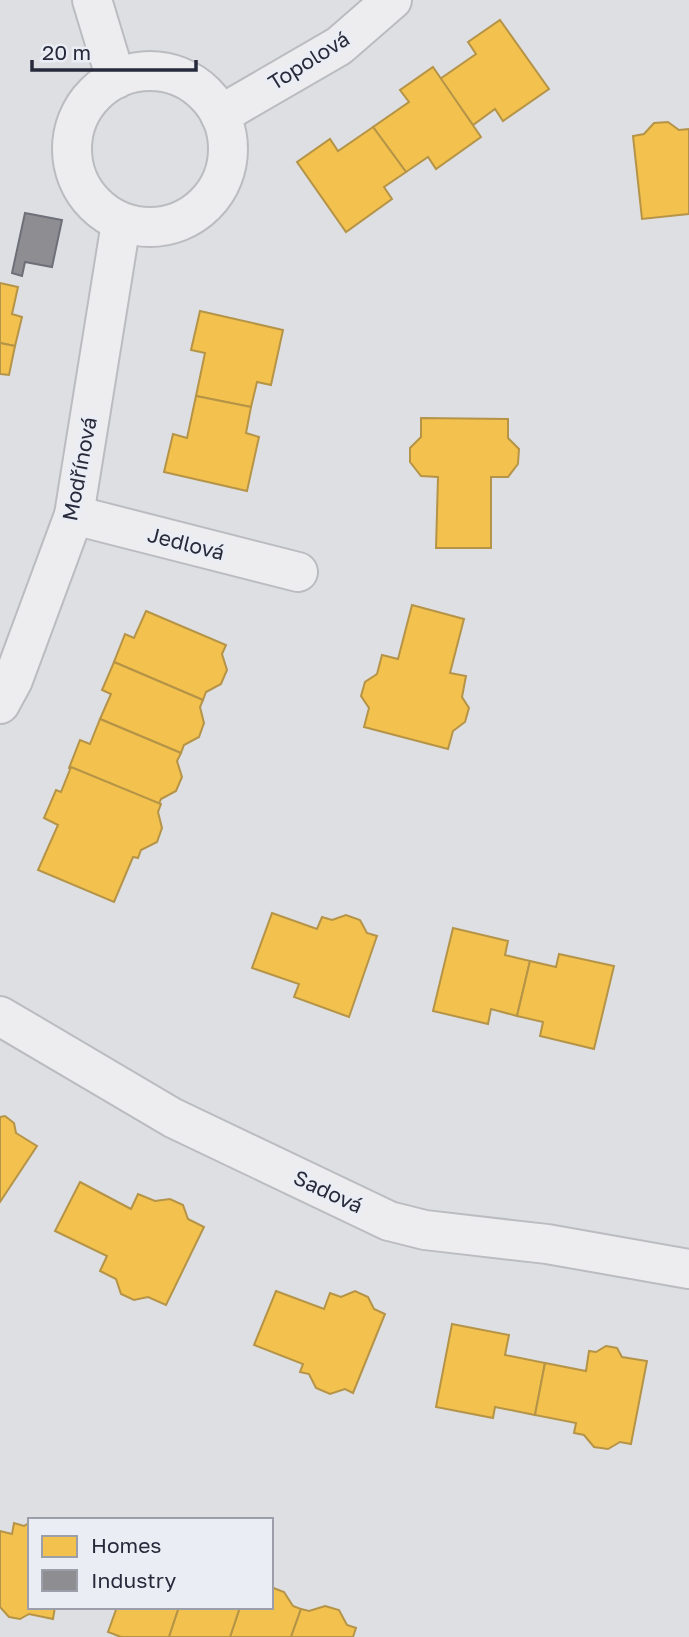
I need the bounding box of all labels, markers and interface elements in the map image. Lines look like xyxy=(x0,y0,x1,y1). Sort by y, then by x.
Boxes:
street label: Topolová xyxy=(263,25,354,95)
scale bar xyxy=(32,28,196,72)
text: 20 m xyxy=(42,39,91,65)
street label: Modřínová xyxy=(56,415,102,523)
street label: Jedlová xyxy=(145,521,227,565)
street label: Sadová xyxy=(290,1164,367,1218)
legend xyxy=(28,1518,273,1609)
text: Homes xyxy=(91,1532,161,1558)
text: Industry xyxy=(91,1567,176,1593)

